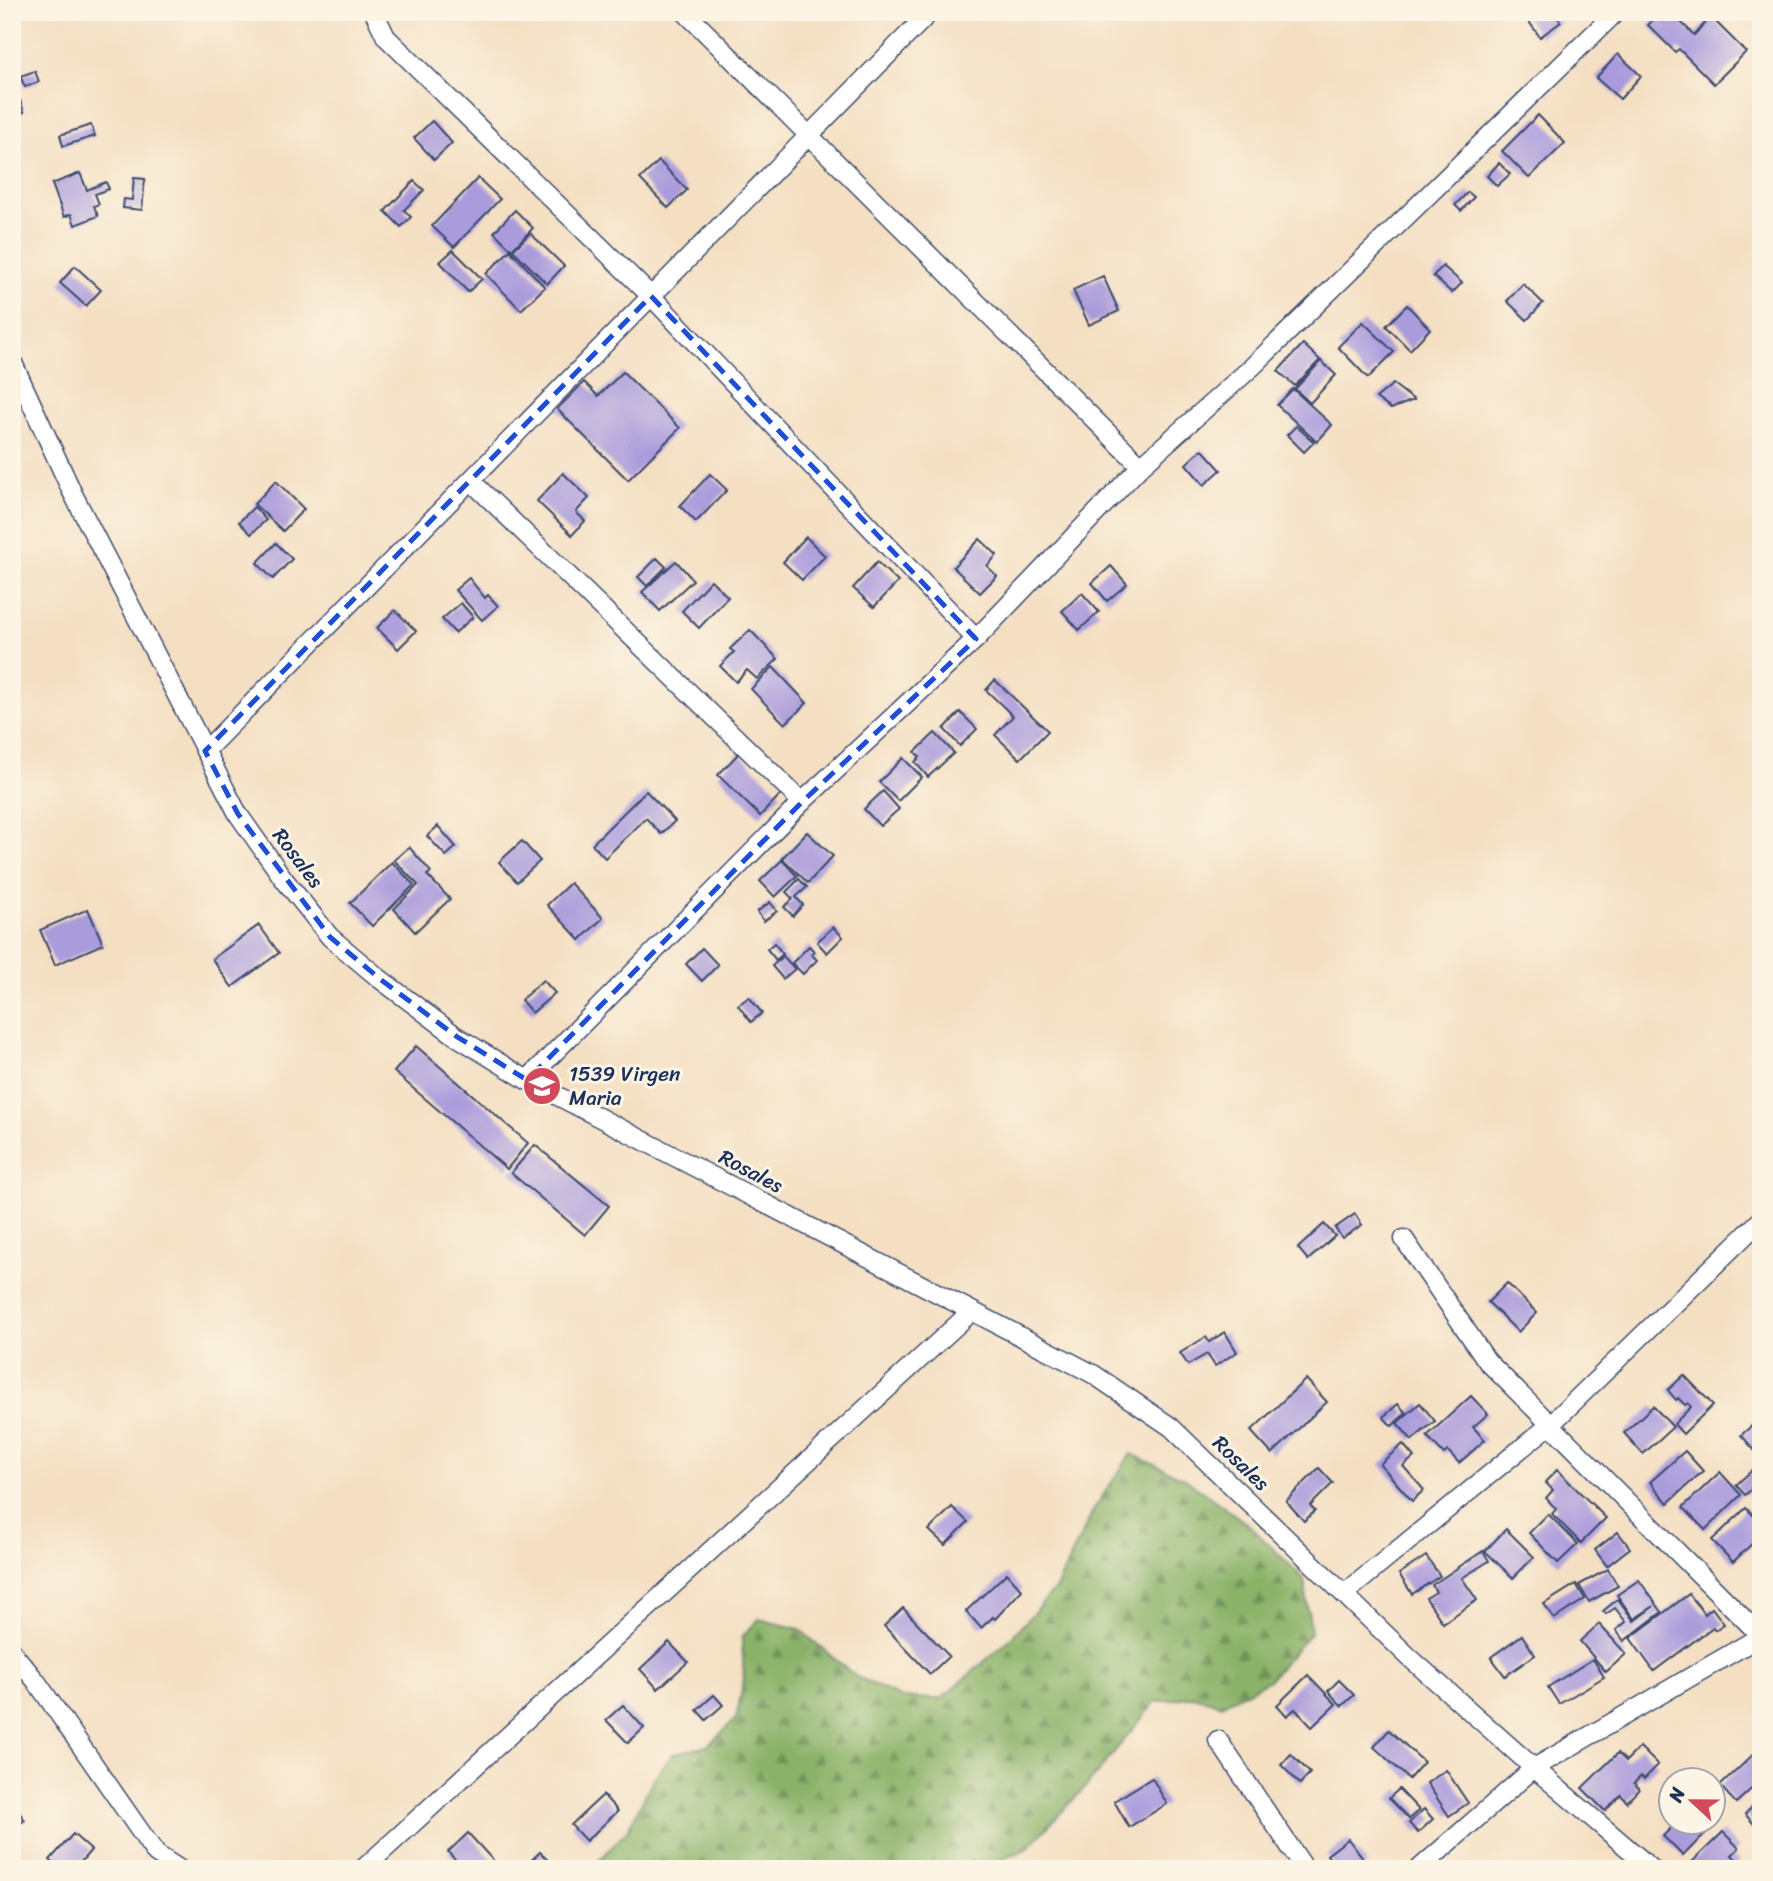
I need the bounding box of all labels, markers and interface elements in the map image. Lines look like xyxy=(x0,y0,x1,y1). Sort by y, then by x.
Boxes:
street label: Rosales xyxy=(262,819,334,897)
place label: 1539 Virgen Maria xyxy=(569,1055,680,1117)
school or university icon: 1539 Virgen Maria xyxy=(521,1065,563,1107)
street label: Rosales xyxy=(712,1138,790,1204)
street label: Rosales xyxy=(1203,1426,1279,1501)
north arrow xyxy=(1658,1766,1728,1836)
text: N xyxy=(1659,1782,1695,1808)

